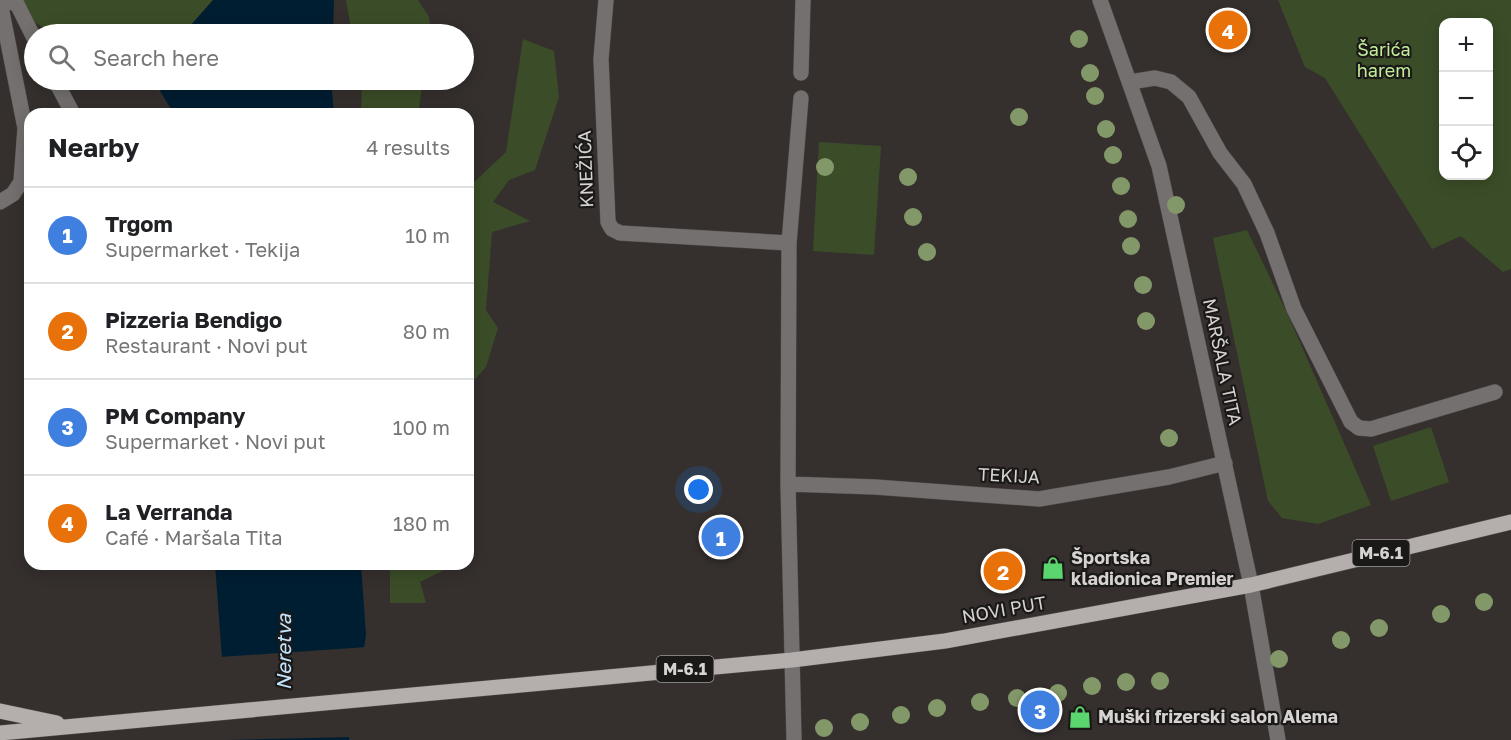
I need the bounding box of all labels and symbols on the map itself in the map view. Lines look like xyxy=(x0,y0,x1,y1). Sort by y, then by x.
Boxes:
pin: 4 xyxy=(1208,8,1248,52)
park label: Šarića harem xyxy=(1357,38,1411,81)
street label: KNEŽIĆA xyxy=(573,130,597,208)
street label: MARŠALA TITA xyxy=(1199,296,1247,427)
street label: TEKIJA xyxy=(978,462,1040,488)
your location xyxy=(684,475,713,504)
pin: 1 xyxy=(702,514,740,560)
road number: M-6.1 xyxy=(1352,540,1410,566)
place label: Športska kladionica Premier xyxy=(1071,546,1234,589)
pin: 2 xyxy=(984,548,1022,594)
shop icon: Športska kladionica Premier xyxy=(1040,555,1066,581)
street label: NOVI PUT xyxy=(960,591,1048,627)
water label: Neretva xyxy=(271,613,295,690)
road number: M-6.1 xyxy=(656,656,714,682)
pin: 3 xyxy=(1020,688,1060,732)
shop icon: Muški frizerski salon Alema xyxy=(1067,704,1093,730)
place label: Muški frizerski salon Alema xyxy=(1098,705,1338,727)

